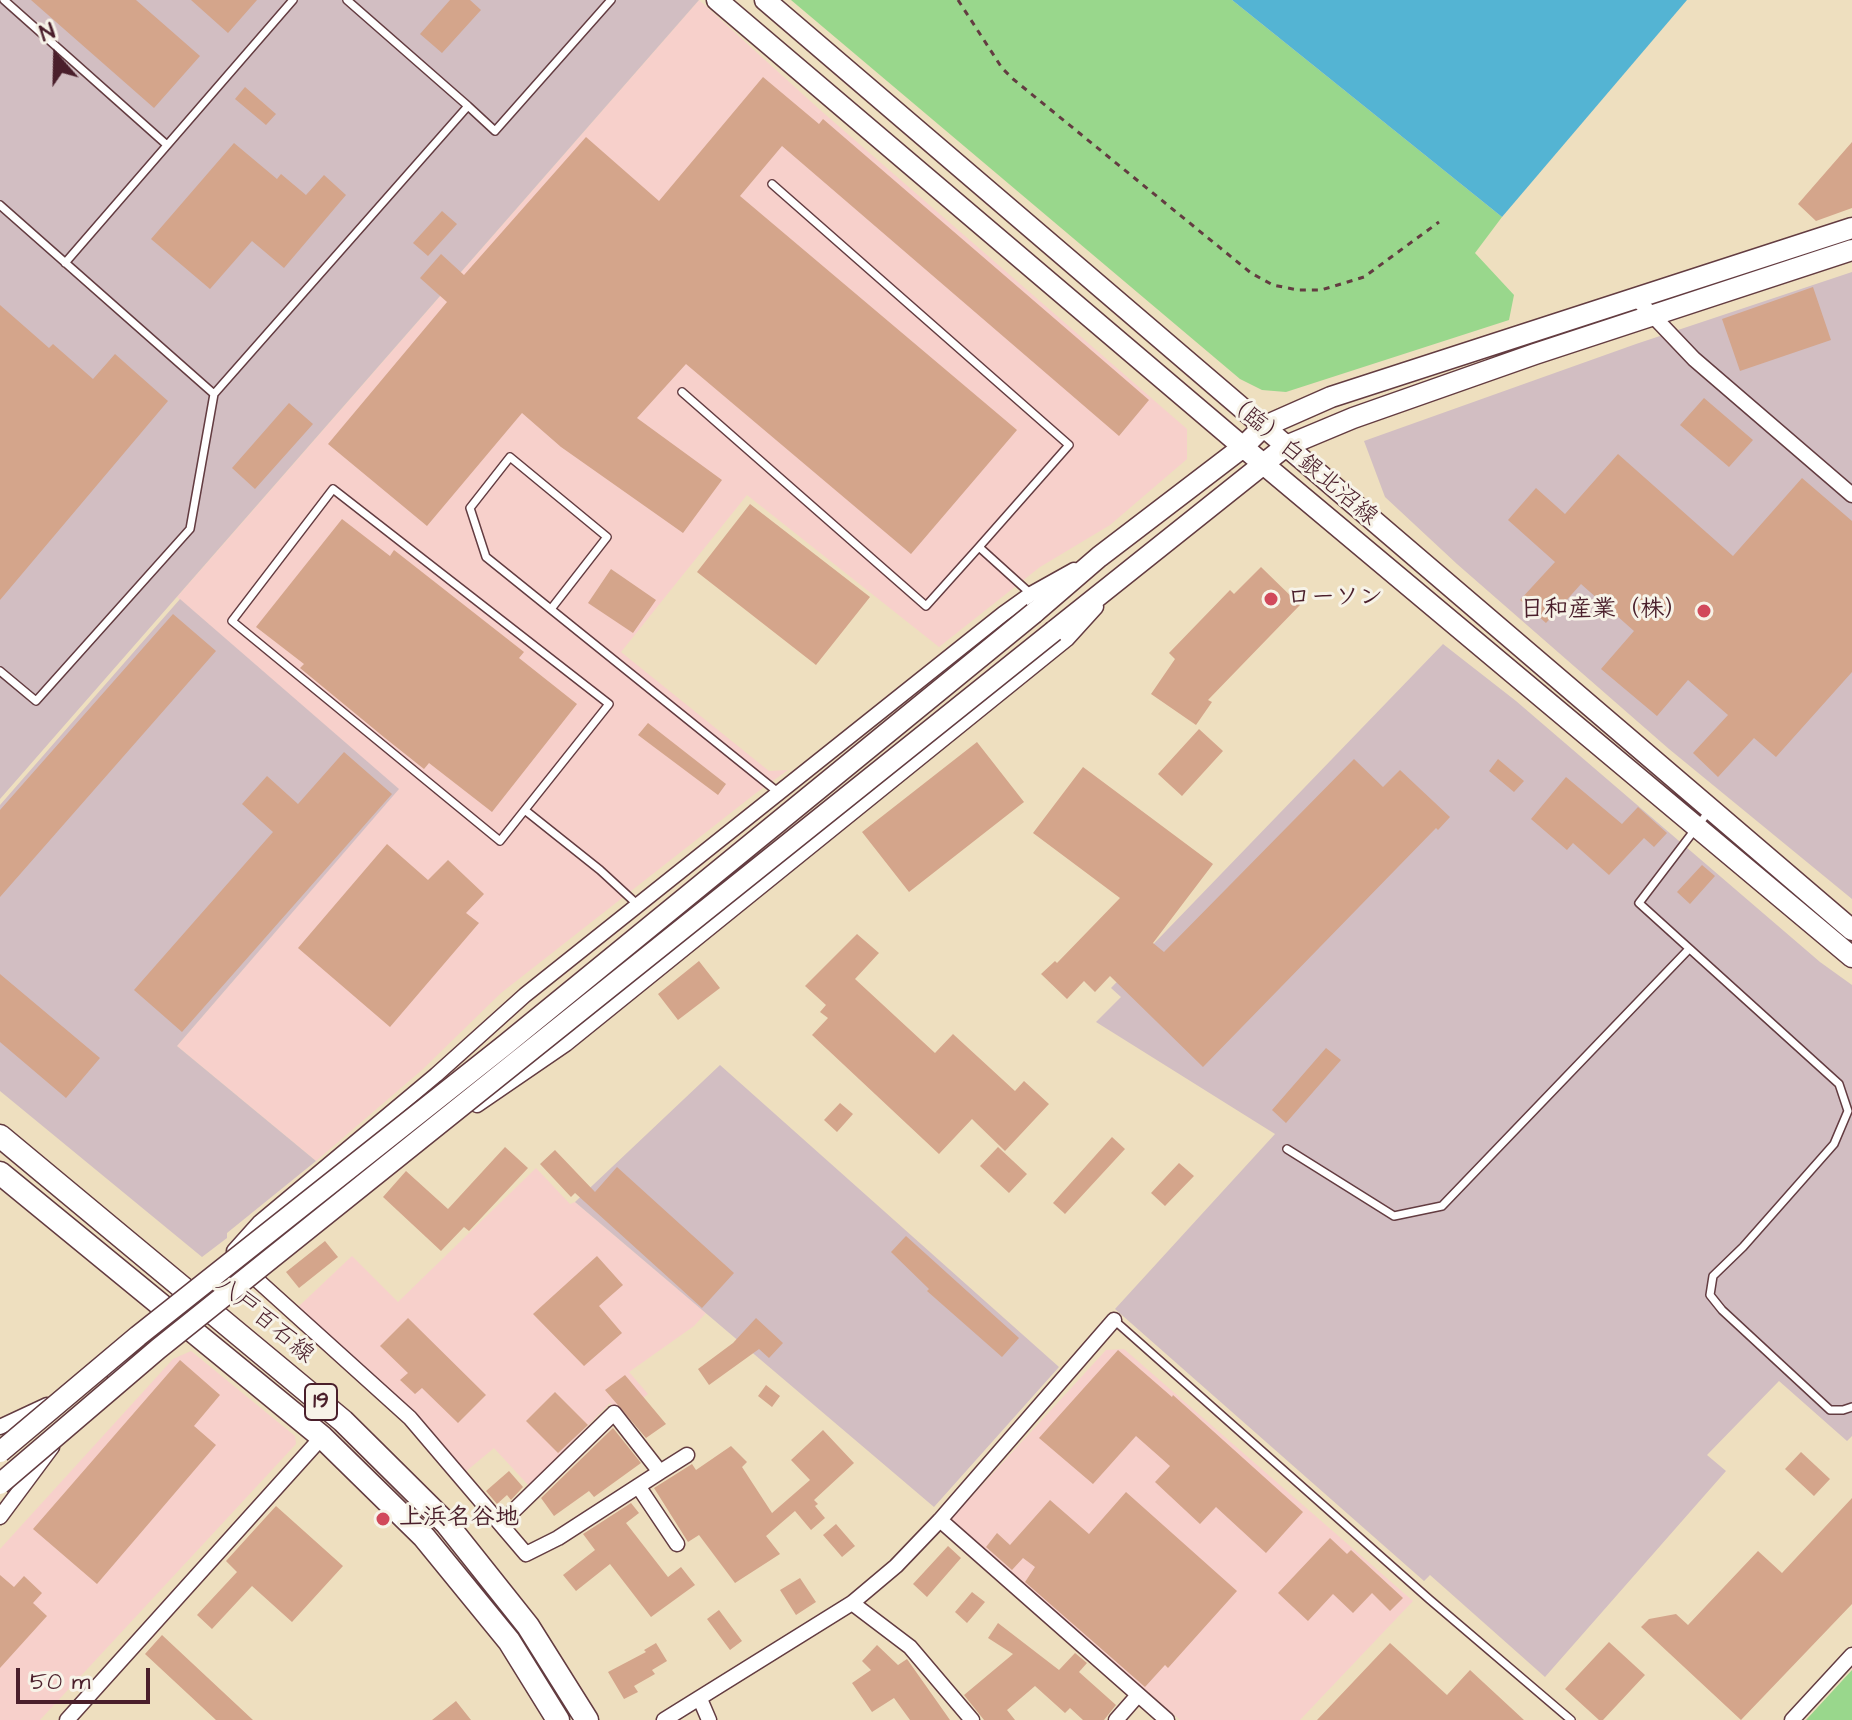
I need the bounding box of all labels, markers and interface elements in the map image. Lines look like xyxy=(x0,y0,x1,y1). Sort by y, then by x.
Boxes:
north arrow xyxy=(16,16,96,96)
text: N xyxy=(36,16,59,50)
street label: （臨）白銀北沼線 xyxy=(1217,387,1383,533)
place label: ローソン xyxy=(1287,585,1383,613)
marker: ローソン xyxy=(1262,590,1280,608)
place label: 日和産業（株） xyxy=(1520,597,1688,625)
marker: 日和産業（株） xyxy=(1695,602,1713,620)
street label: 八戸百石線 xyxy=(209,1271,319,1371)
road number: 19 xyxy=(305,1384,337,1420)
place label: 上浜名谷地 xyxy=(399,1505,519,1533)
marker: 上浜名谷地 xyxy=(374,1510,392,1528)
scale bar xyxy=(20,1652,154,1702)
text: 50 m xyxy=(30,1665,90,1699)

